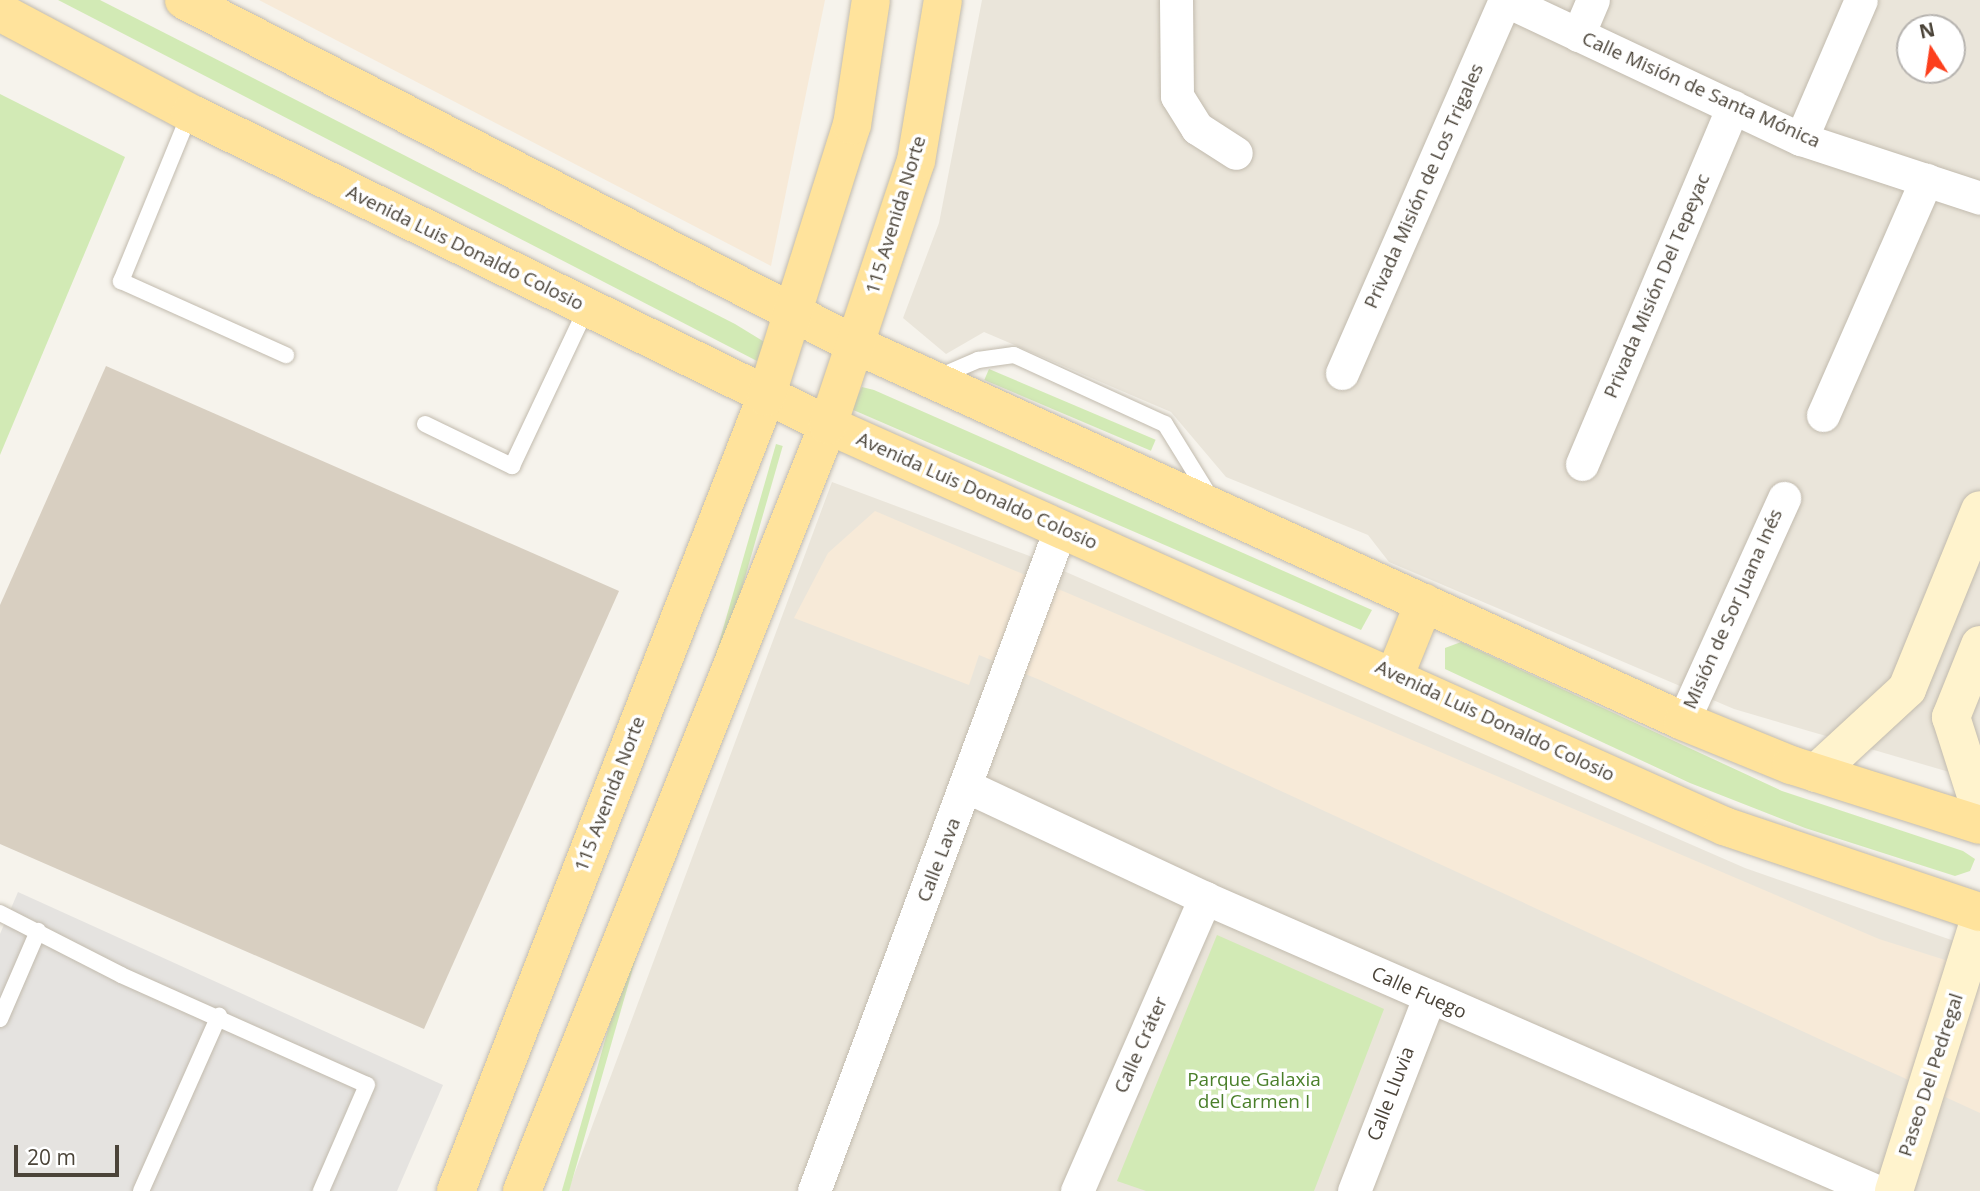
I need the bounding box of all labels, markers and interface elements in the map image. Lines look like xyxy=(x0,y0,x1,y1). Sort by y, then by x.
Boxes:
north arrow xyxy=(1896,14,1966,84)
text: N xyxy=(1917,16,1937,45)
street label: Calle Misión de Santa Mónica xyxy=(1578,27,1824,153)
street label: Privada Misión de Los Trigales xyxy=(1360,60,1488,312)
street label: 115 Avenida Norte xyxy=(861,133,931,297)
street label: Privada Misión Del Tepeyac xyxy=(1599,170,1715,402)
street label: Avenida Luis Donaldo Colosio xyxy=(343,180,587,316)
street label: Avenida Luis Donaldo Colosio xyxy=(853,427,1101,555)
street label: Misión de Sor Juana Inés xyxy=(1679,505,1787,713)
street label: Avenida Luis Donaldo Colosio xyxy=(1372,655,1618,787)
street label: 115 Avenida Norte xyxy=(570,713,650,875)
street label: Calle Lava xyxy=(913,815,965,905)
street label: Calle Fuego xyxy=(1368,962,1470,1024)
street label: Paseo Del Pedregal xyxy=(1894,991,1968,1159)
street label: Calle Cráter xyxy=(1110,993,1172,1097)
street label: Calle Lluvia xyxy=(1363,1044,1419,1144)
park label: Parque Galaxia del Carmen I xyxy=(1187,1069,1321,1113)
scale bar xyxy=(18,1132,122,1176)
text: 20 m xyxy=(27,1143,76,1171)

